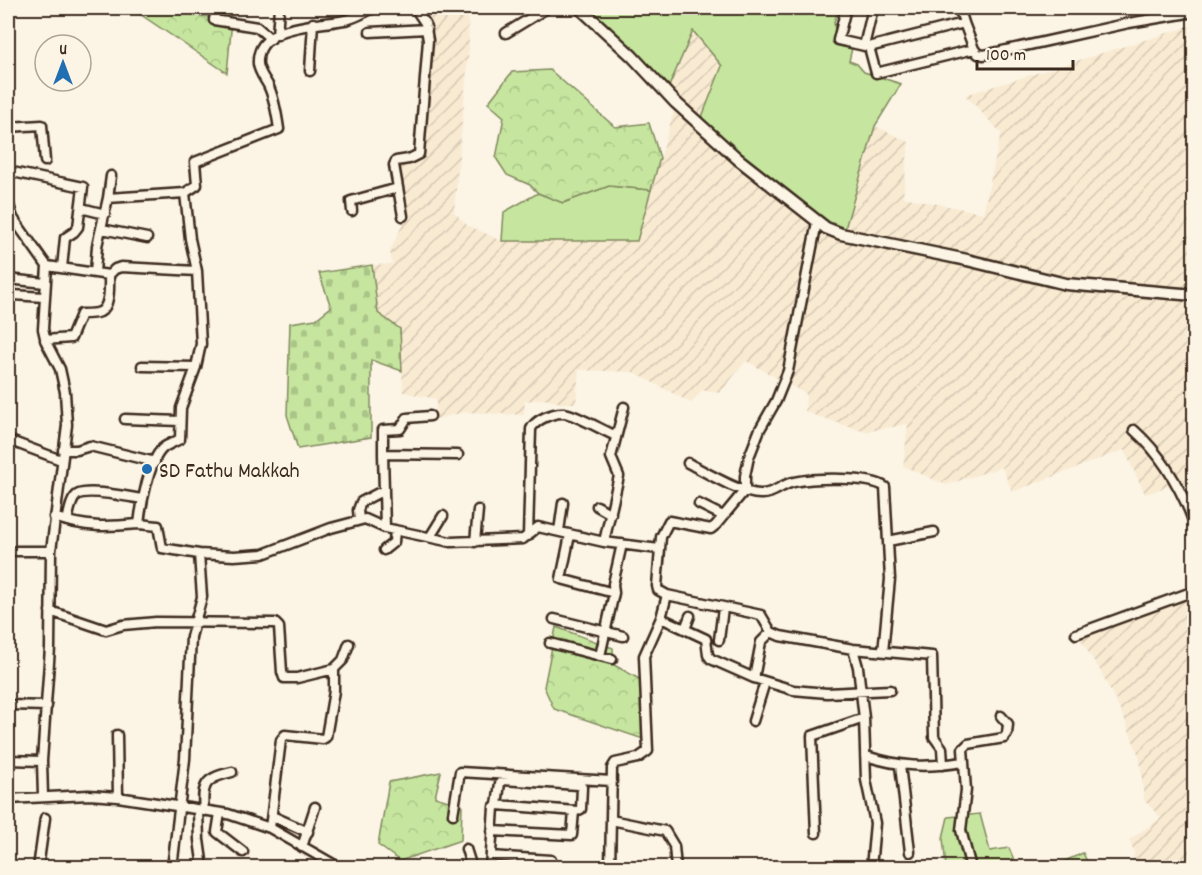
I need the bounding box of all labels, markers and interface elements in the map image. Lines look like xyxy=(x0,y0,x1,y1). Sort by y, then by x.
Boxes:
north arrow xyxy=(33,33,93,93)
scale bar xyxy=(977,33,1073,71)
text: U xyxy=(59,39,67,62)
text: 100 m xyxy=(986,44,1026,69)
place label: SD Fathu Makkah xyxy=(159,457,300,488)
marker: SD Fathu Makkah xyxy=(140,462,154,476)

